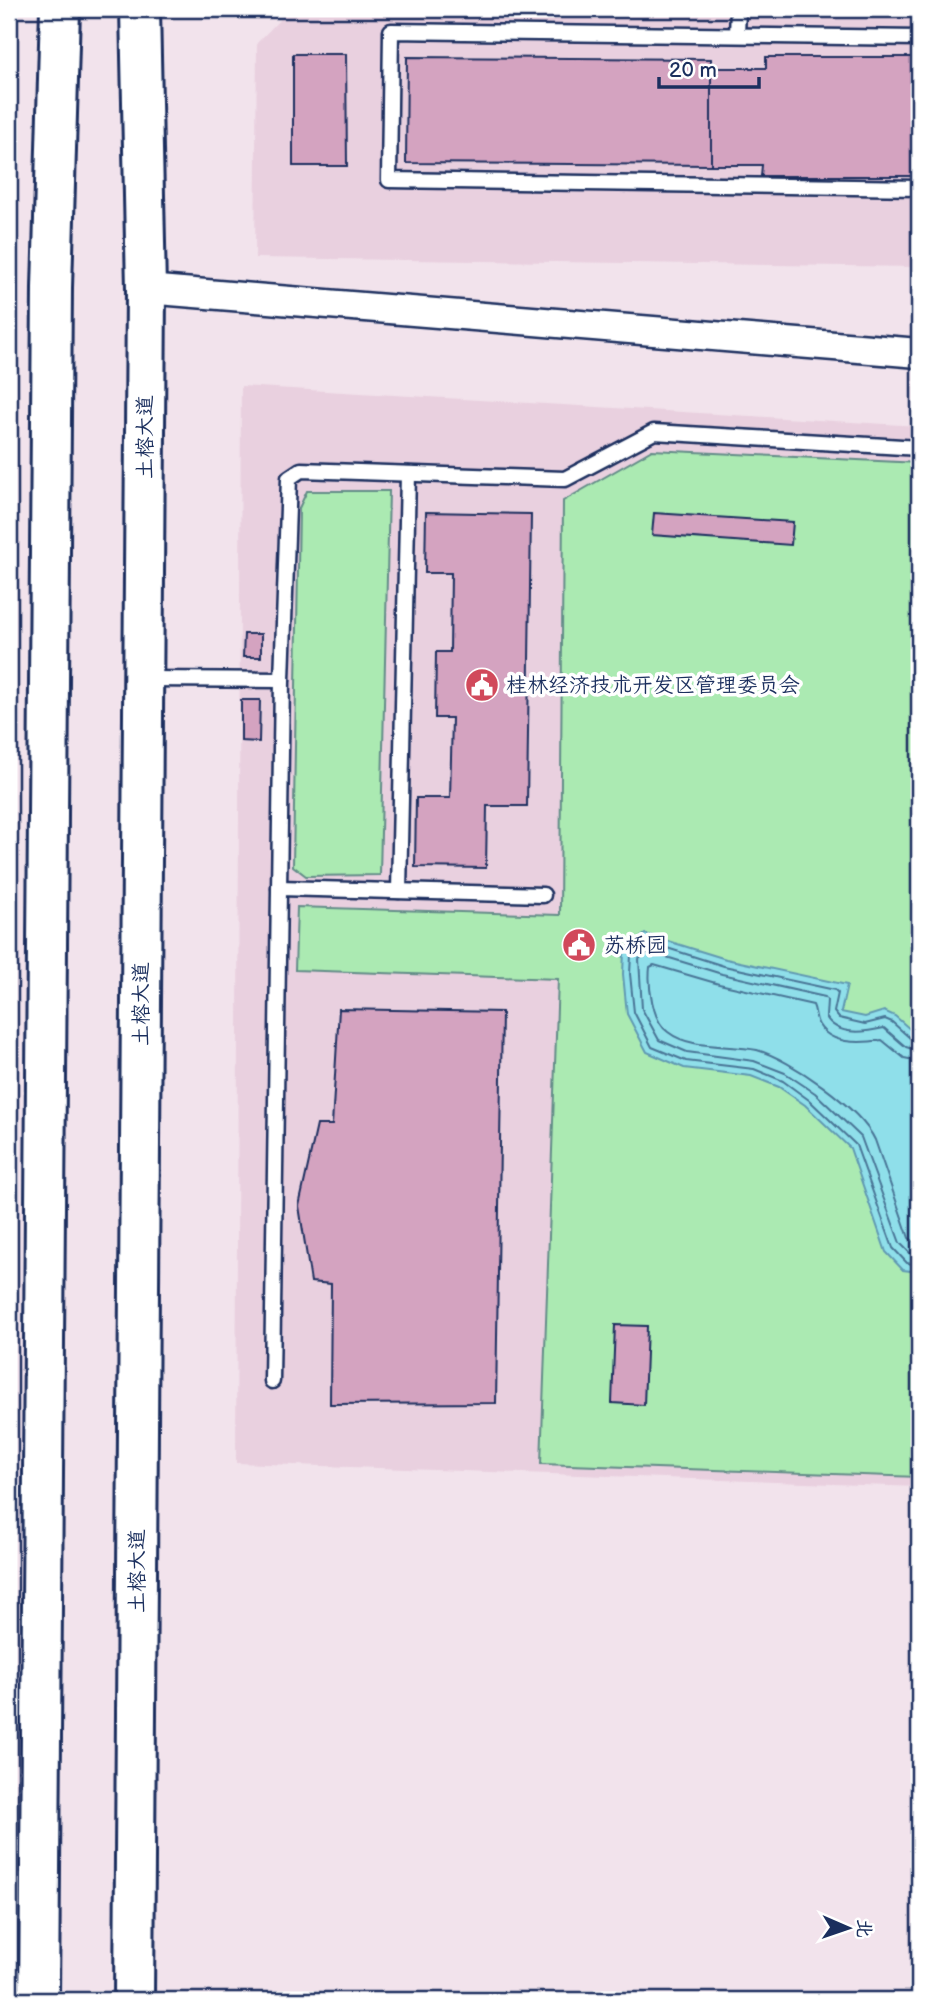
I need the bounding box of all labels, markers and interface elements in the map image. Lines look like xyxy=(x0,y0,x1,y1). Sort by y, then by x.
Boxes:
scale bar xyxy=(659,46,758,90)
text: 20 m xyxy=(669,58,717,83)
street label: 土榕大道 xyxy=(133,395,158,479)
public building icon: 桂林经济技术开发区管理委员会 xyxy=(463,666,501,704)
place label: 桂林经济技术开发区管理委员会 xyxy=(506,673,800,698)
public building icon: 苏桥园 xyxy=(560,926,598,964)
place label: 苏桥园 xyxy=(604,933,667,958)
street label: 土榕大道 xyxy=(129,962,154,1046)
street label: 土榕大道 xyxy=(125,1529,150,1613)
north arrow xyxy=(813,1894,883,1964)
text: 北 xyxy=(852,1919,875,1938)

